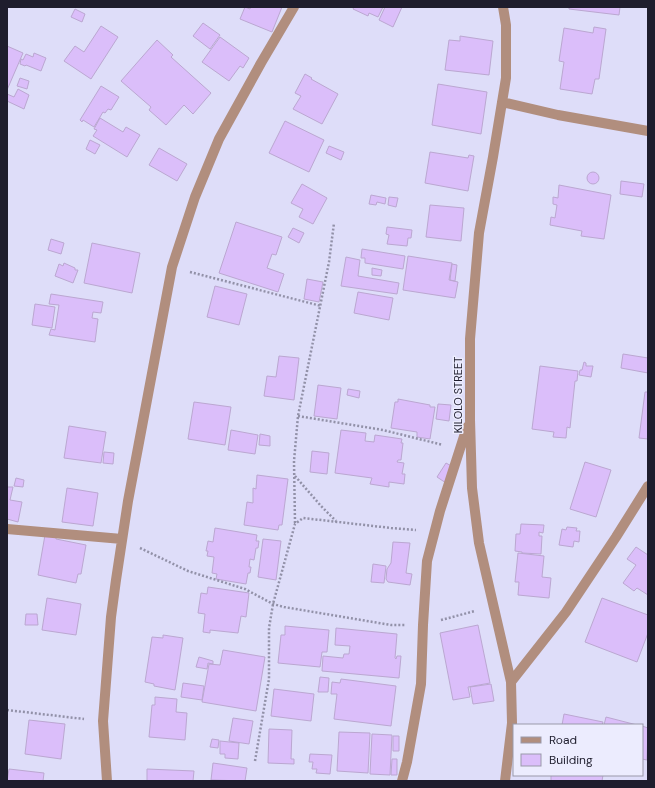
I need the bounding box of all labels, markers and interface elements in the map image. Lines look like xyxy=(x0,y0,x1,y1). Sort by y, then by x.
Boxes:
street label: KILOLO STREET xyxy=(451,357,465,433)
legend xyxy=(513,724,643,776)
text: Road xyxy=(549,732,577,748)
text: Building xyxy=(549,752,593,768)

